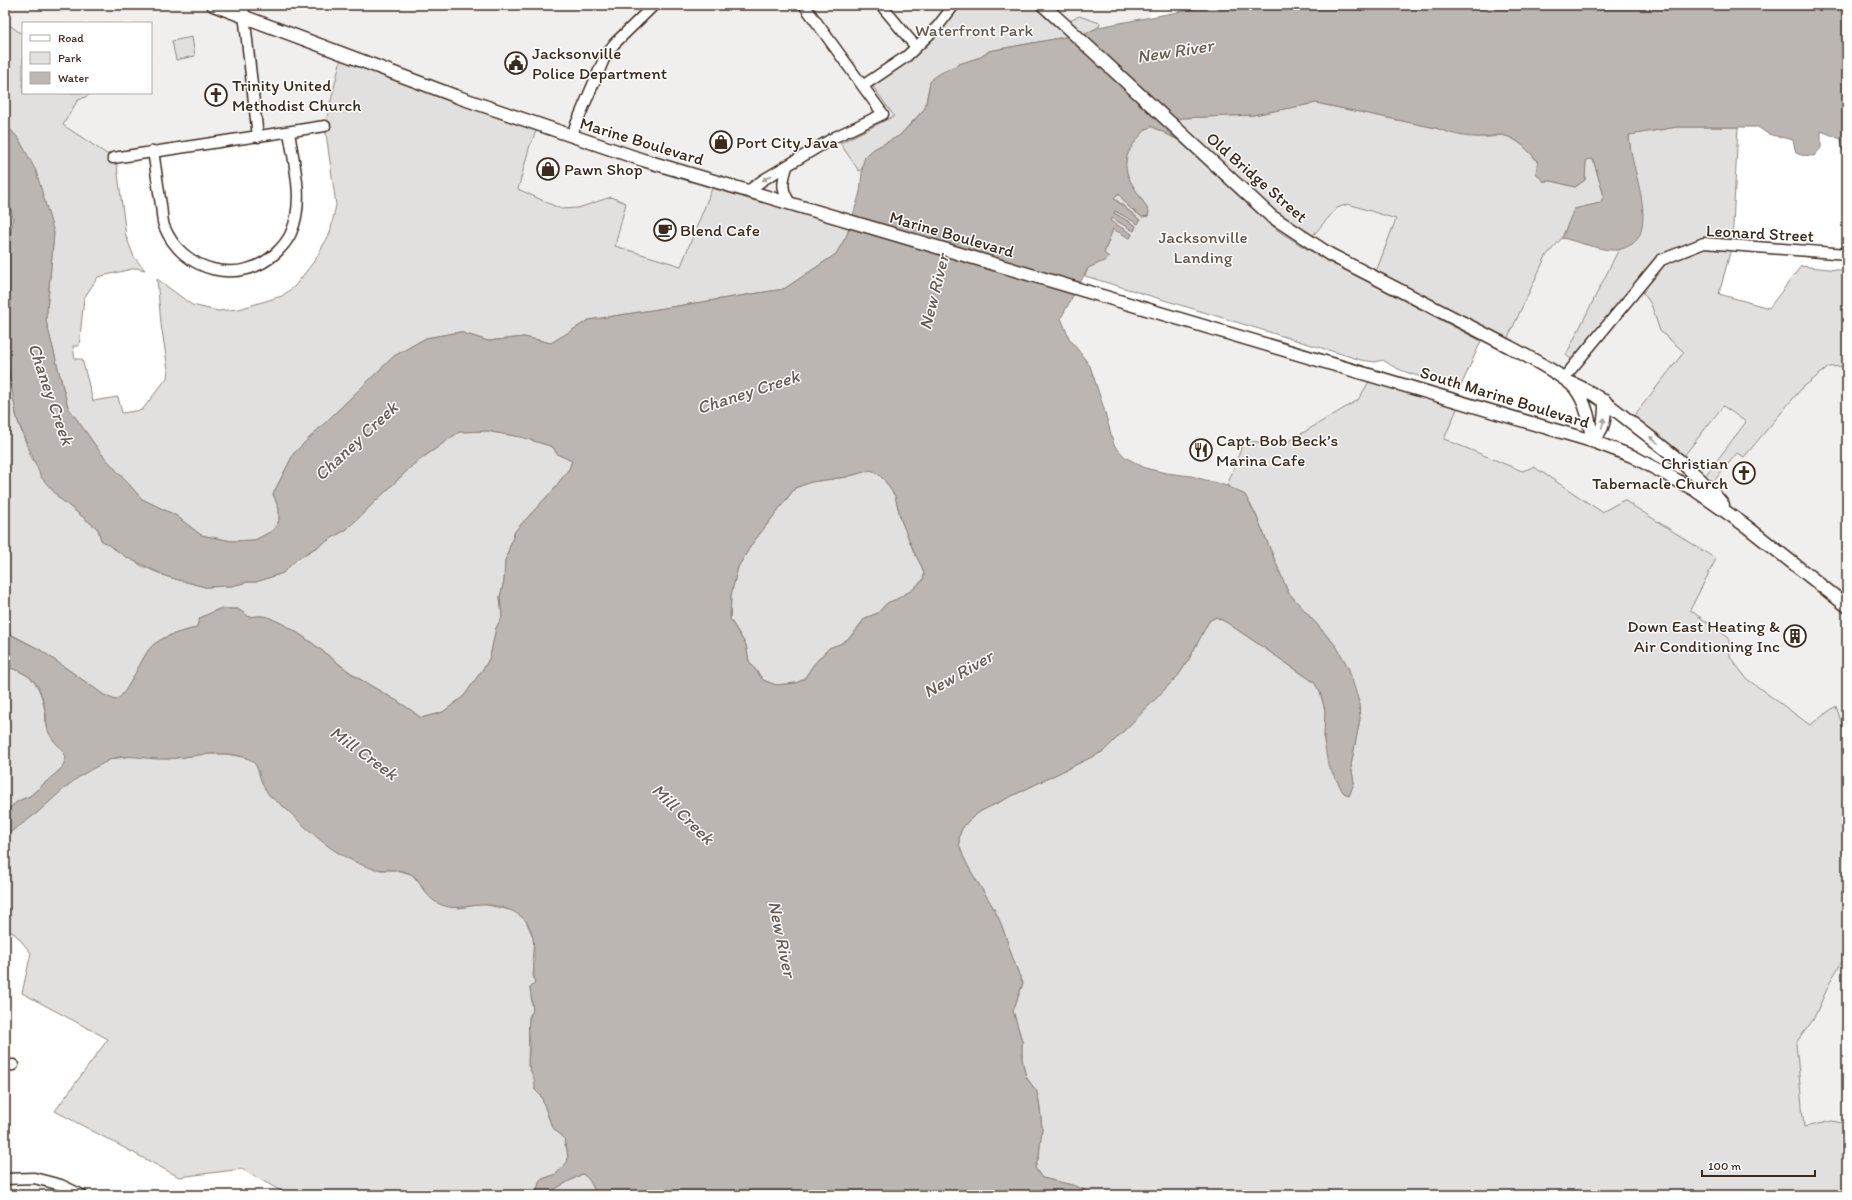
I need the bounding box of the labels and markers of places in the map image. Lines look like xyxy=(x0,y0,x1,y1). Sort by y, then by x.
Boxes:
place label: Jacksonville Police Department xyxy=(532,43,668,83)
public building icon: Jacksonville Police Department xyxy=(503,50,529,76)
place label: Trinity United Methodist Church xyxy=(232,75,361,115)
church icon: Trinity United Methodist Church xyxy=(203,82,229,108)
shop icon: Port City Java xyxy=(708,129,734,155)
place label: Port City Java xyxy=(736,132,838,152)
shop icon: Pawn Shop xyxy=(535,156,561,182)
place label: Pawn Shop xyxy=(564,159,643,179)
cafe icon: Blend Cafe xyxy=(652,217,678,243)
place label: Blend Cafe xyxy=(680,220,760,240)
place label: Capt. Bob Beck’s Marina Cafe xyxy=(1216,430,1338,470)
restaurant icon: Capt. Bob Beck’s Marina Cafe xyxy=(1188,437,1214,463)
place label: Christian Tabernacle Church xyxy=(1592,453,1728,493)
church icon: Christian Tabernacle Church xyxy=(1731,460,1757,486)
place label: Down East Heating & Air Conditioning Inc xyxy=(1627,616,1780,656)
building icon: Down East Heating & Air Conditioning Inc xyxy=(1782,623,1808,649)

